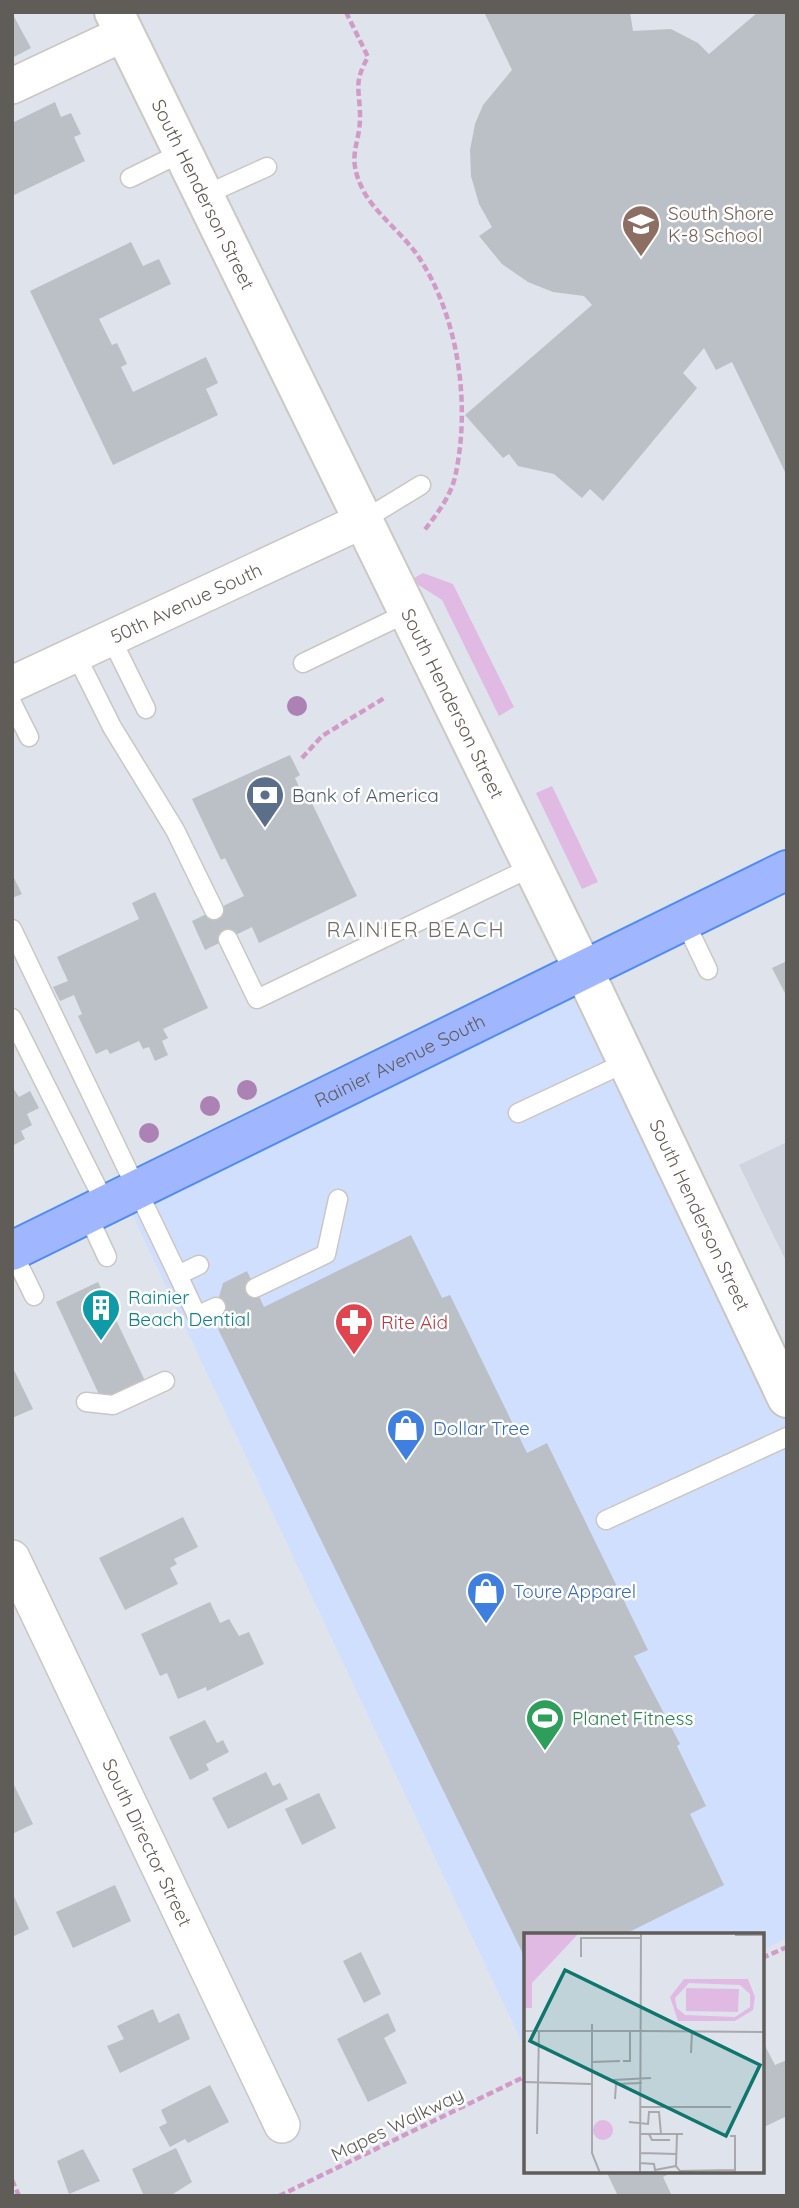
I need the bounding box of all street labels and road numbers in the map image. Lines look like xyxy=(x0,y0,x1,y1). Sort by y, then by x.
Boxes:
street label: South Henderson Street xyxy=(147,95,260,293)
street label: 50th Avenue South xyxy=(106,557,266,649)
street label: South Henderson Street xyxy=(396,604,510,803)
street label: Rainier Avenue South xyxy=(310,1008,489,1112)
street label: South Henderson Street xyxy=(644,1115,756,1314)
street label: South Director Street xyxy=(97,1755,198,1930)
street label: Mapes Walkway xyxy=(327,2082,467,2166)

